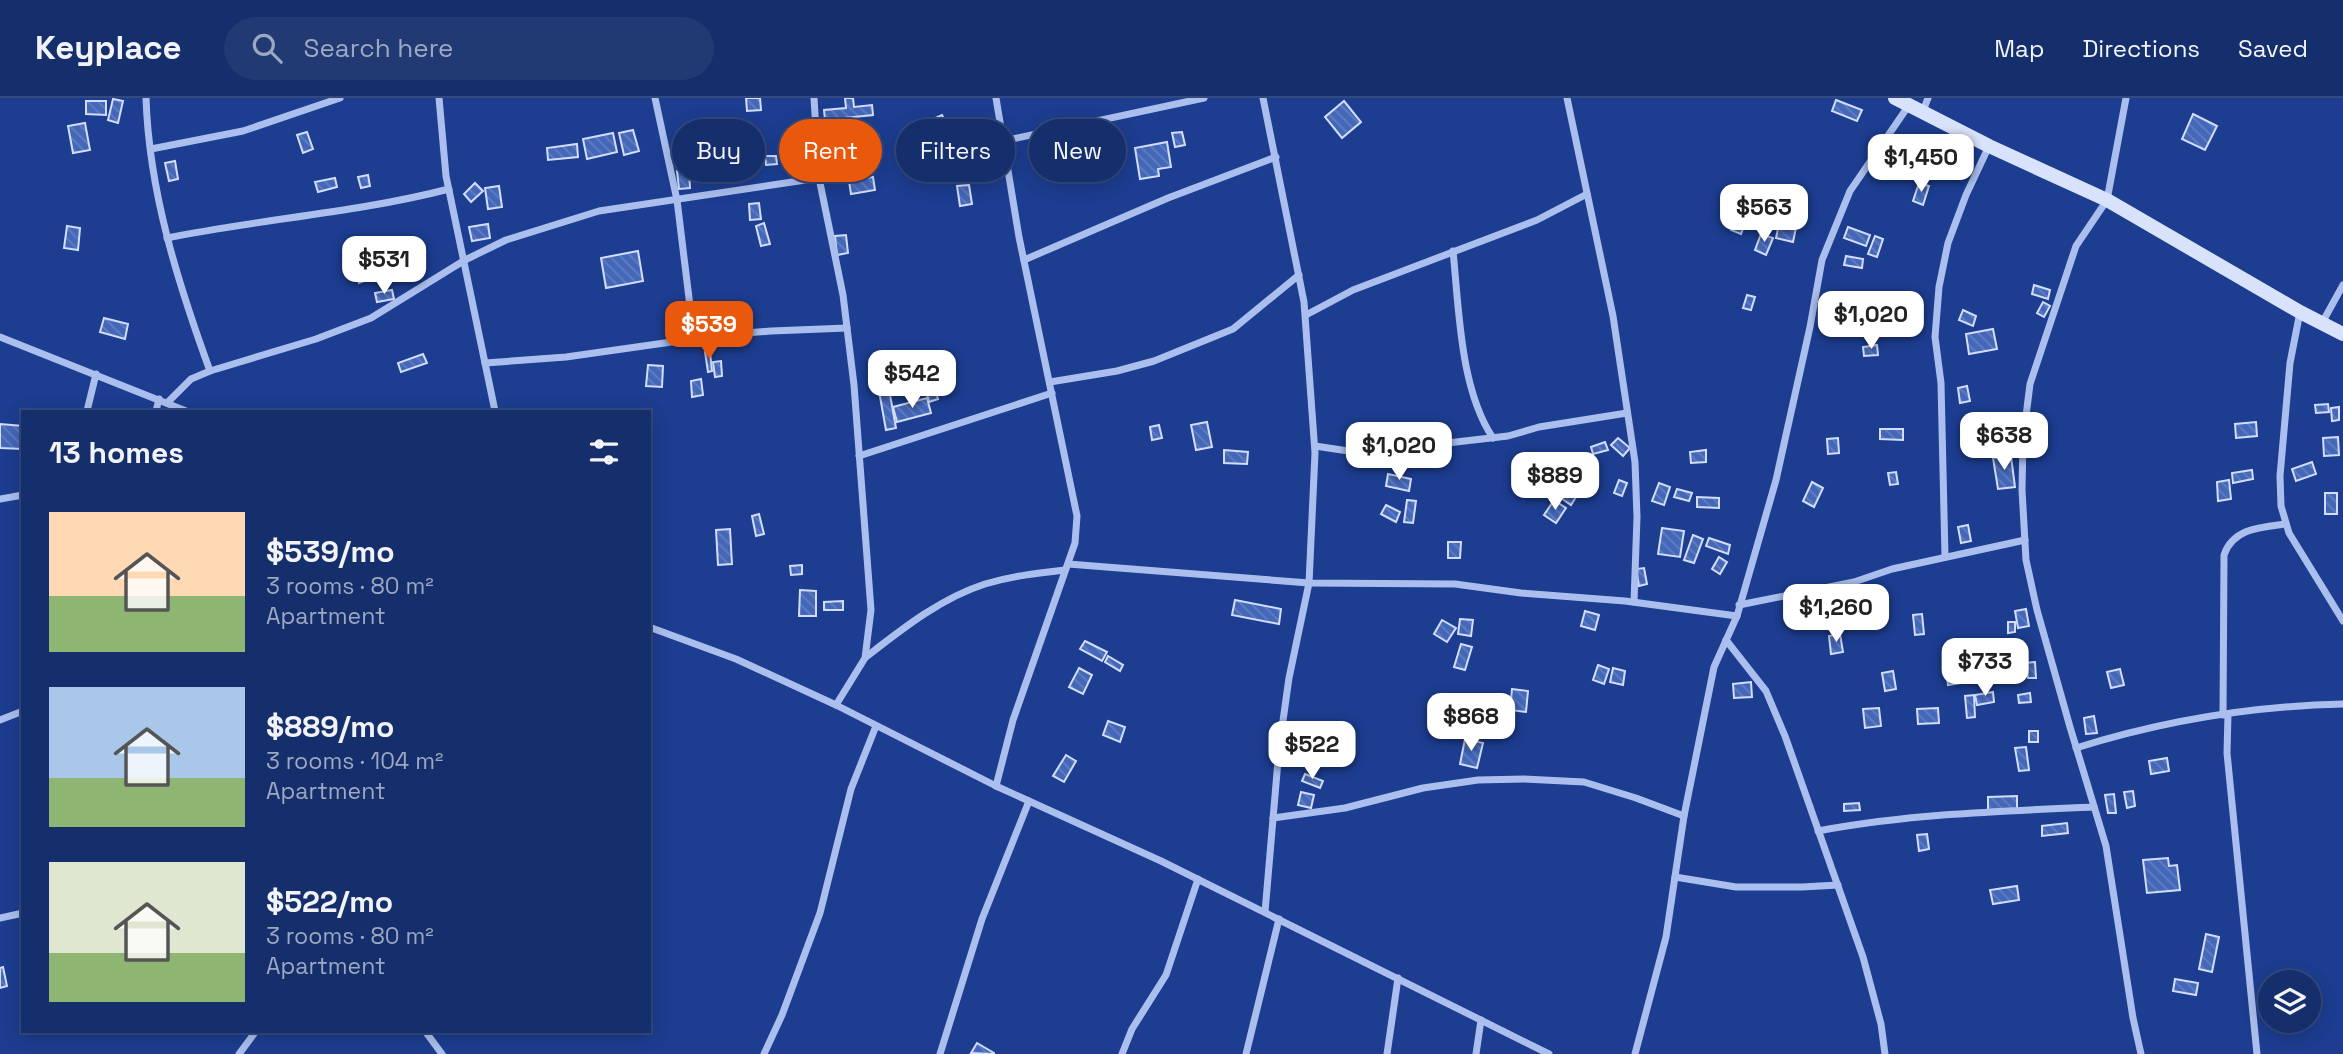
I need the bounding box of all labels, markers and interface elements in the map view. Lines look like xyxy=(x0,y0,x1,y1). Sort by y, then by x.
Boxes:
search box xyxy=(224,17,714,80)
text: Keyplace xyxy=(35,27,182,69)
icon: search xyxy=(248,29,286,67)
text: Search here xyxy=(304,31,453,65)
text: Map xyxy=(1994,33,2044,64)
text: Directions xyxy=(2082,33,2200,64)
text: Saved xyxy=(2238,33,2308,64)
chip: Buy xyxy=(672,119,765,182)
chip: Rent xyxy=(779,119,882,182)
chip: Filters xyxy=(896,119,1015,182)
chip: New xyxy=(1029,119,1126,182)
pin: $1,450 xyxy=(1864,134,1978,194)
text: $1,450 xyxy=(1884,142,1958,172)
pin: $563 xyxy=(1723,184,1805,244)
text: $563 xyxy=(1736,192,1792,222)
pin: $531 xyxy=(343,236,425,296)
text: $531 xyxy=(358,244,410,274)
pin: $1,020 xyxy=(1814,292,1928,351)
text: $1,020 xyxy=(1834,299,1908,329)
pin: $539 xyxy=(668,302,750,361)
text: $539 xyxy=(681,309,737,339)
pin: $542 xyxy=(871,350,953,410)
text: $542 xyxy=(884,358,940,388)
pin: $638 xyxy=(1963,412,2045,472)
text: $638 xyxy=(1976,420,2032,450)
pin: $1,020 xyxy=(1342,422,1456,482)
text: $1,020 xyxy=(1362,430,1436,460)
text: 13 homes xyxy=(49,433,184,472)
icon: filters xyxy=(585,433,623,471)
pin: $889 xyxy=(1514,452,1596,512)
text: $889 xyxy=(1527,460,1583,490)
text: $539/mo xyxy=(266,532,395,571)
icon: home xyxy=(105,540,189,624)
text: 3 rooms · 80 m² xyxy=(266,571,434,601)
pin: $1,260 xyxy=(1779,584,1893,644)
text: $1,260 xyxy=(1799,592,1873,622)
text: Apartment xyxy=(266,601,386,631)
pin: $733 xyxy=(1944,638,2026,698)
text: $733 xyxy=(1958,646,2012,676)
pin: $868 xyxy=(1430,694,1512,753)
text: $868 xyxy=(1443,701,1499,731)
text: $889/mo xyxy=(266,707,394,746)
icon: home xyxy=(105,715,189,799)
pin: $522 xyxy=(1271,722,1353,781)
text: $522 xyxy=(1285,729,1339,759)
text: 3 rooms · 104 m² xyxy=(266,746,443,776)
text: Apartment xyxy=(266,776,386,806)
text: $522/mo xyxy=(266,882,393,921)
icon: home xyxy=(105,890,189,974)
text: 3 rooms · 80 m² xyxy=(266,921,434,951)
text: Apartment xyxy=(266,951,386,981)
map controls xyxy=(2258,970,2321,1033)
button: layers xyxy=(2258,970,2321,1033)

